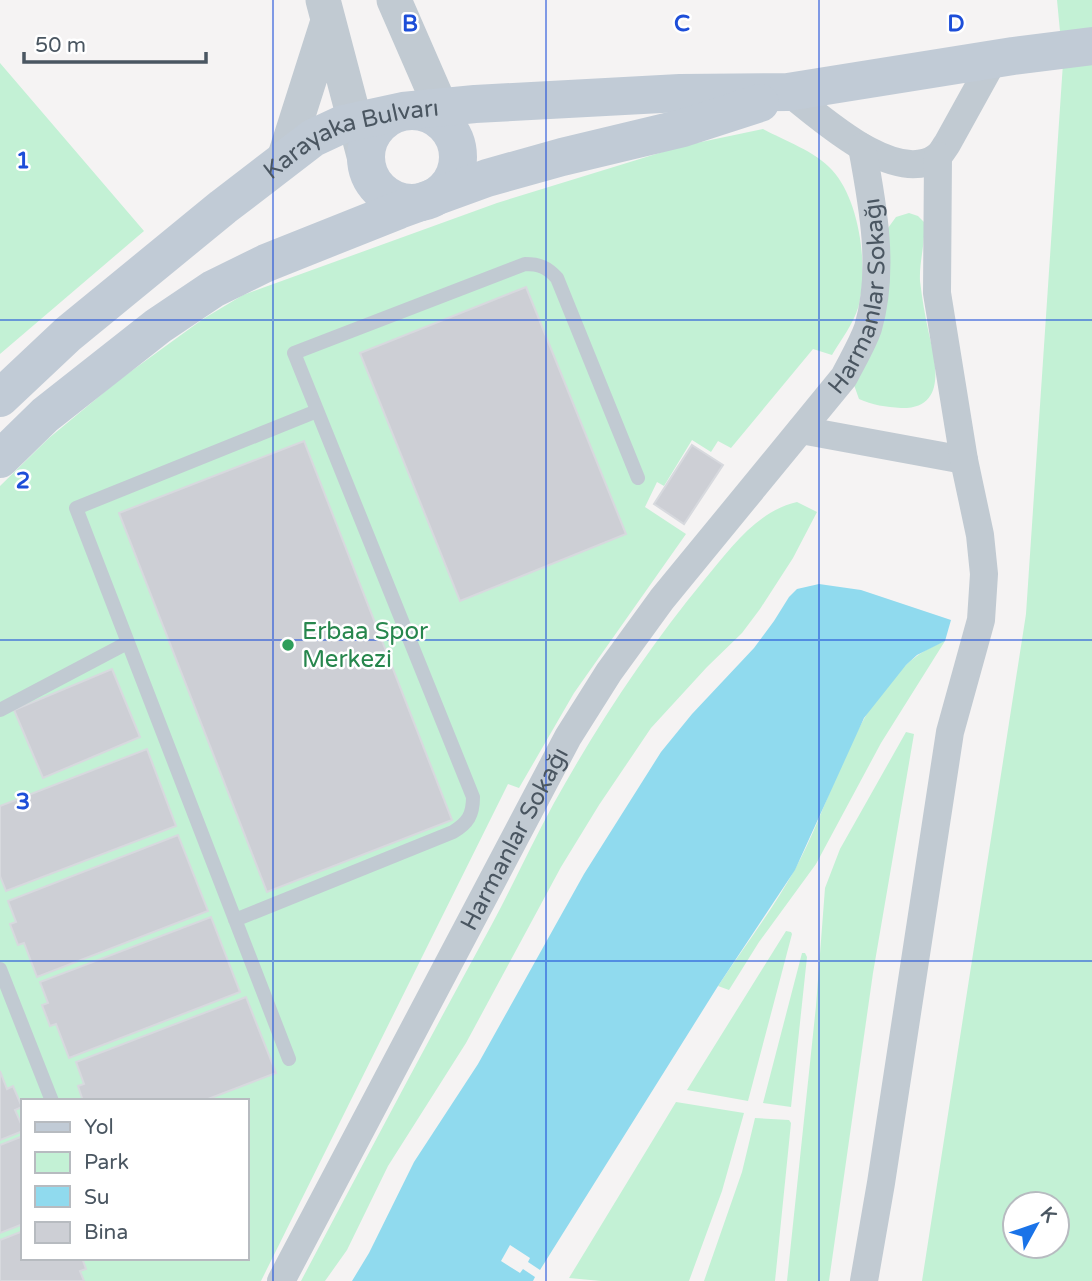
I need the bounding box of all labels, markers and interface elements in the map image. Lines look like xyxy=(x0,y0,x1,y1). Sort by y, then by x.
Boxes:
text: B xyxy=(402,10,418,38)
text: C xyxy=(674,10,690,38)
text: D xyxy=(947,10,965,38)
scale bar xyxy=(24,21,206,65)
text: 50 m xyxy=(35,33,86,58)
street label: Karayaka Bulvarı xyxy=(258,94,440,186)
text: 1 xyxy=(16,147,30,175)
street label: Harmanlar Sokağı xyxy=(822,196,892,400)
text: 2 xyxy=(16,467,30,495)
place label: Erbaa Spor Merkezi xyxy=(302,617,429,674)
marker: Erbaa Spor Merkezi xyxy=(280,637,296,653)
street label: Harmanlar Sokağı xyxy=(455,743,575,935)
text: 3 xyxy=(16,788,30,816)
legend xyxy=(21,1099,248,1260)
text: Yol xyxy=(84,1115,114,1140)
text: Park xyxy=(84,1150,129,1175)
text: Su xyxy=(84,1185,110,1210)
north arrow xyxy=(1001,1190,1071,1260)
text: K xyxy=(1036,1203,1061,1227)
text: Bina xyxy=(84,1220,128,1245)

